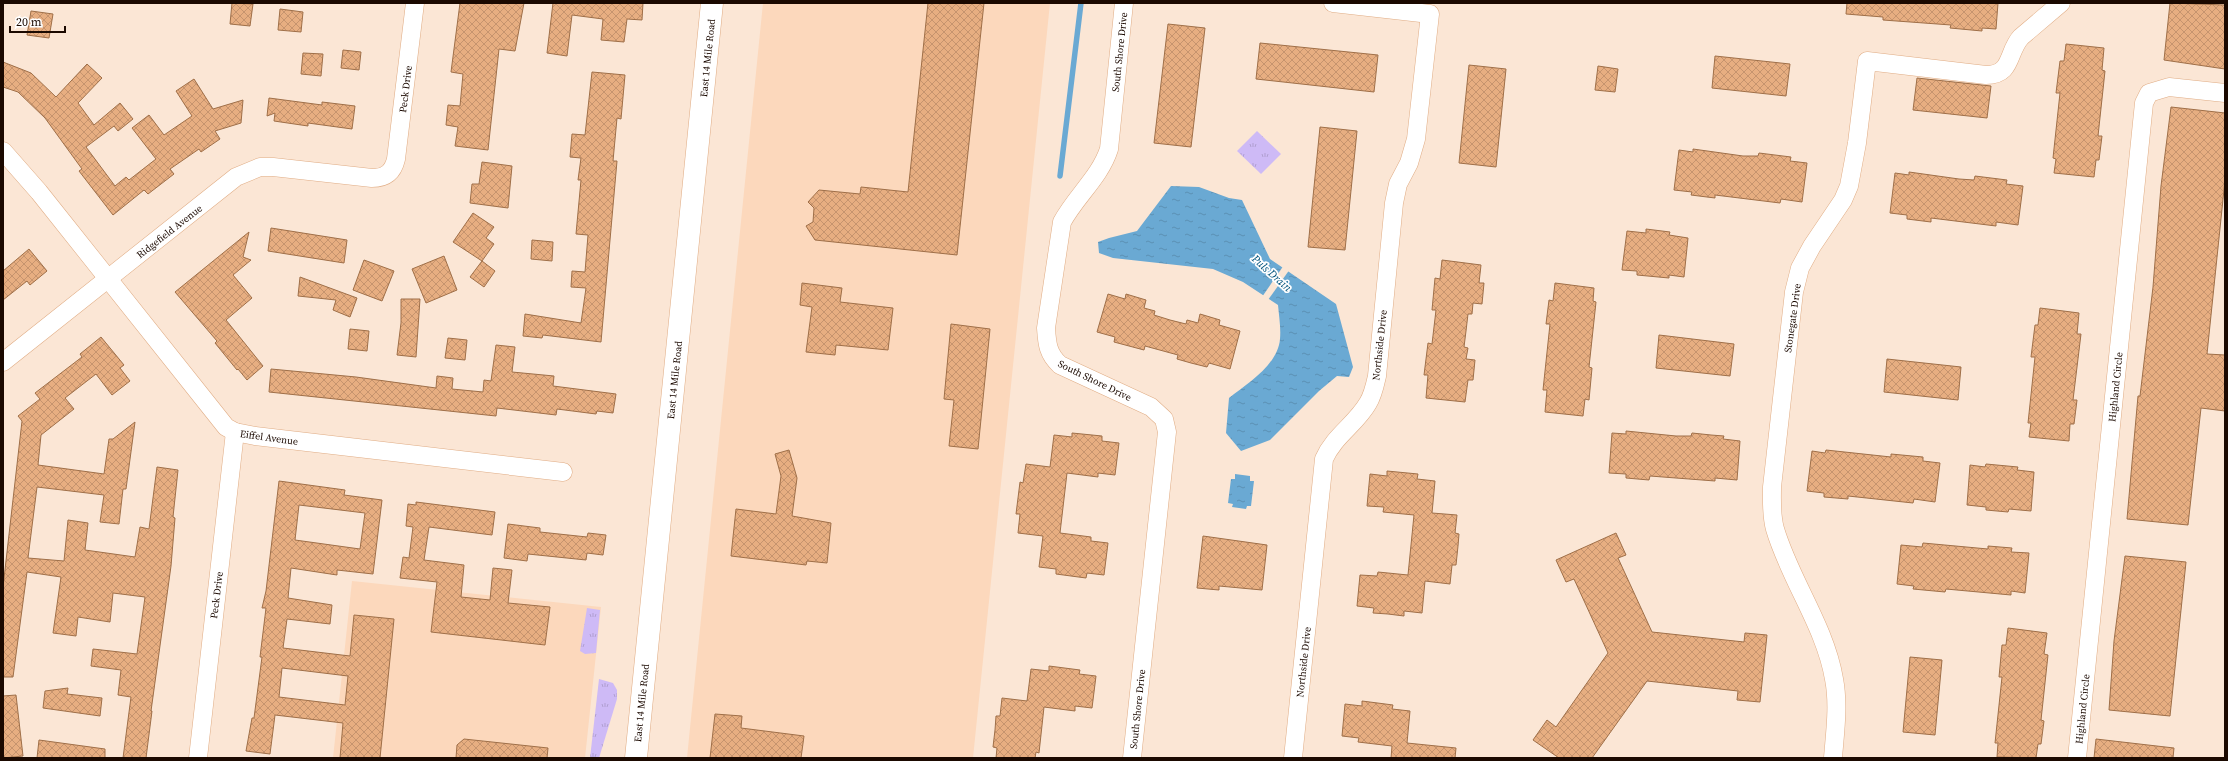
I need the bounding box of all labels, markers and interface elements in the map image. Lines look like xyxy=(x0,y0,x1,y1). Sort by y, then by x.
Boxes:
scale bar xyxy=(10,8,65,34)
street label: South Shore Drive xyxy=(1109,12,1130,93)
text: 20 m xyxy=(16,14,42,30)
street label: East 14 Mile Road xyxy=(697,18,718,98)
street label: Peck Drive xyxy=(396,65,415,113)
street label: Ridgefield Avenue xyxy=(134,202,205,261)
water label: Puls Drain xyxy=(1248,251,1295,296)
street label: Stonegate Drive xyxy=(1781,283,1804,354)
street label: Northside Drive xyxy=(1369,309,1390,381)
street label: East 14 Mile Road xyxy=(664,340,685,420)
street label: Highland Circle xyxy=(2105,351,2126,423)
street label: South Shore Drive xyxy=(1056,357,1134,404)
street label: Eiffel Avenue xyxy=(239,427,299,448)
street label: Peck Drive xyxy=(207,571,226,619)
street label: Northside Drive xyxy=(1293,626,1314,698)
street label: East 14 Mile Road xyxy=(631,663,652,743)
street label: South Shore Drive xyxy=(1127,669,1148,750)
street label: Highland Circle xyxy=(2072,673,2093,745)

